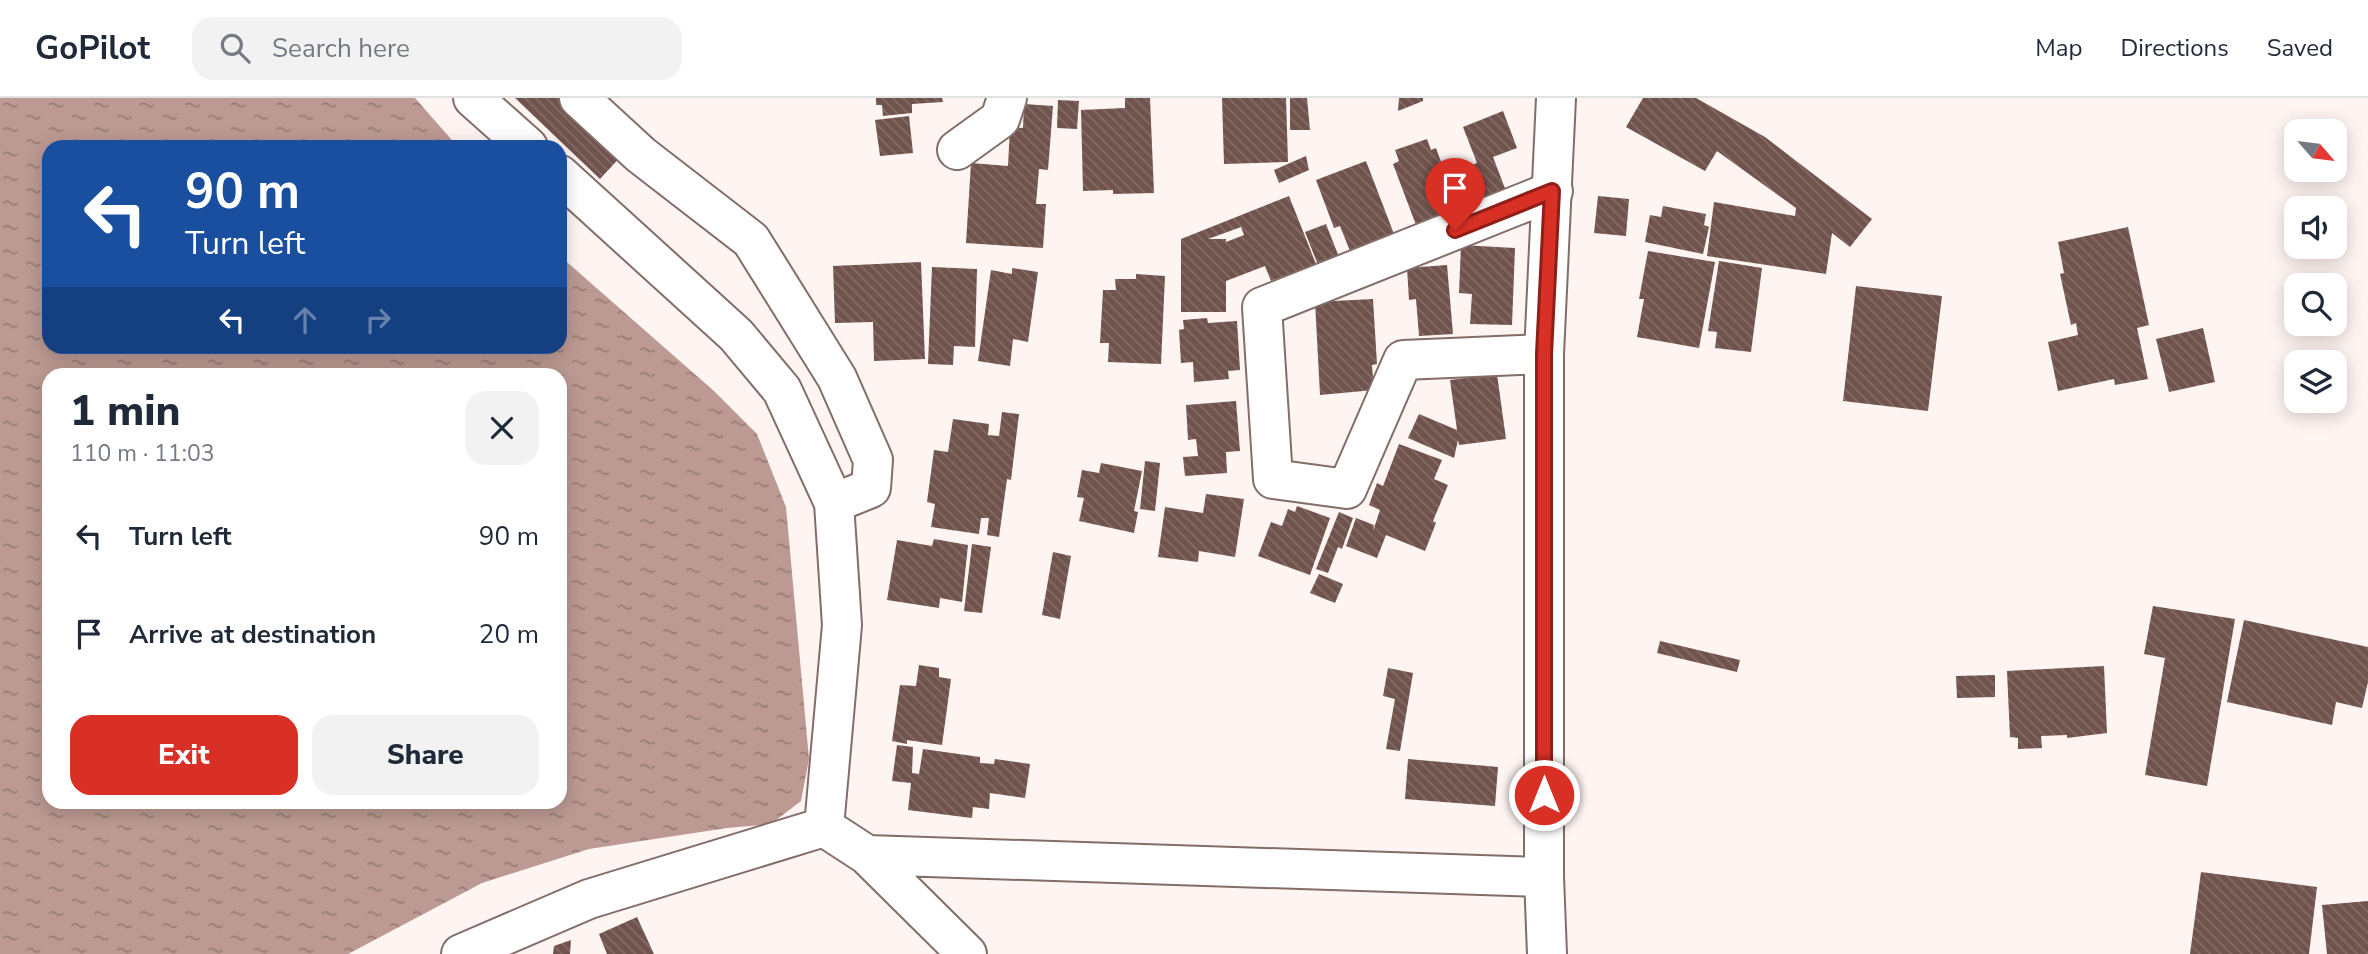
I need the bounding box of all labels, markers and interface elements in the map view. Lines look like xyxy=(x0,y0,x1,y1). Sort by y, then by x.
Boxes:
search box xyxy=(192,17,682,80)
text: GoPilot xyxy=(35,26,150,71)
icon: search xyxy=(216,29,254,67)
text: Search here xyxy=(272,31,410,66)
text: Map xyxy=(2035,32,2082,64)
text: Directions xyxy=(2120,32,2229,64)
text: Saved xyxy=(2267,32,2333,64)
north arrow xyxy=(2284,119,2347,182)
map controls xyxy=(2284,119,2347,413)
text: 90 m xyxy=(185,158,300,225)
pin xyxy=(1425,158,1485,230)
icon: left xyxy=(70,168,161,259)
icon: arrive xyxy=(1436,169,1474,207)
button: sound xyxy=(2284,196,2347,259)
text: Turn left xyxy=(185,222,305,265)
button: search xyxy=(2284,273,2347,336)
icon: left xyxy=(213,301,251,339)
icon: ahead xyxy=(286,301,324,339)
icon: right xyxy=(359,301,397,339)
button: layers xyxy=(2284,350,2347,413)
text: 1 min xyxy=(70,383,180,440)
button: close xyxy=(465,391,539,465)
text: 110 m · 11:03 xyxy=(70,438,215,469)
icon: left xyxy=(70,517,108,555)
text: Turn left xyxy=(129,519,232,554)
text: 90 m xyxy=(479,519,539,554)
icon: arrive xyxy=(70,615,108,653)
text: Arrive at destination xyxy=(129,617,376,652)
text: 20 m xyxy=(479,617,539,652)
button: Exit xyxy=(70,715,298,795)
button: Share xyxy=(312,715,539,795)
position arrow xyxy=(1507,758,1581,832)

